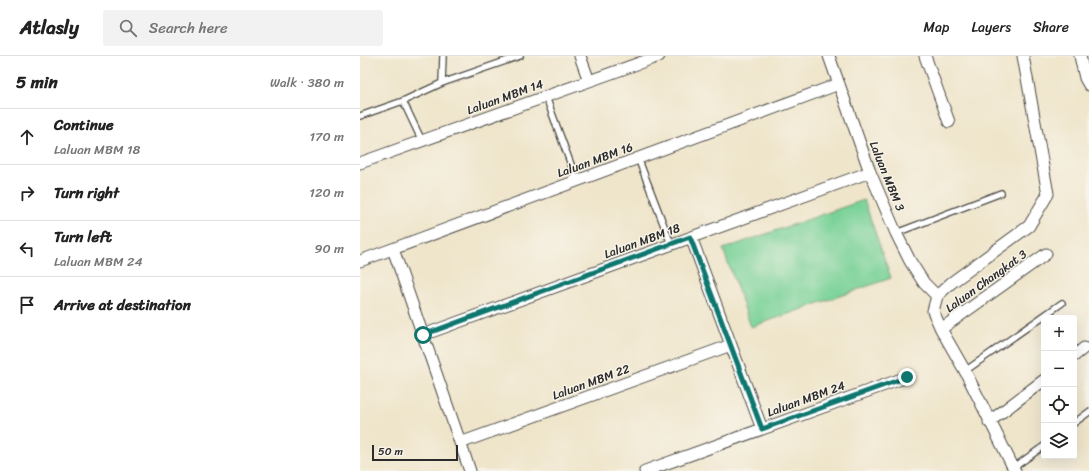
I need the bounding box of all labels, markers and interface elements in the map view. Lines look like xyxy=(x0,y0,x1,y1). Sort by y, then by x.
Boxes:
search box xyxy=(103,10,383,46)
text: Atlasly xyxy=(20,11,79,44)
text: Search here xyxy=(149,15,228,41)
text: Map xyxy=(924,15,949,40)
text: Layers xyxy=(971,15,1011,40)
text: Share xyxy=(1033,15,1069,40)
icon: search xyxy=(117,17,139,39)
text: 5 min xyxy=(16,67,58,97)
text: Walk · 380 m xyxy=(270,71,344,94)
street label: Laluan MBM 14 xyxy=(464,73,547,121)
text: Continue xyxy=(54,112,114,138)
text: 170 m xyxy=(309,125,344,148)
icon: ahead xyxy=(16,126,38,148)
street label: Laluan MBM 16 xyxy=(554,136,636,184)
text: Laluan MBM 18 xyxy=(54,138,140,161)
street label: Laluan MBM 3 xyxy=(863,138,911,215)
text: Turn right xyxy=(54,180,119,206)
text: 120 m xyxy=(309,181,344,204)
icon: right xyxy=(16,182,38,204)
street label: Laluan MBM 18 xyxy=(601,217,683,265)
text: Turn left xyxy=(54,224,112,250)
text: 90 m xyxy=(314,237,344,260)
icon: left xyxy=(16,238,38,260)
street label: Laluan Changkat 3 xyxy=(940,243,1032,318)
text: Laluan MBM 24 xyxy=(54,250,143,273)
text: Arrive at destination xyxy=(54,292,191,318)
icon: arrive xyxy=(16,294,38,316)
map controls xyxy=(1041,315,1077,459)
button: + xyxy=(1041,315,1077,351)
route start xyxy=(414,326,432,344)
button: − xyxy=(1041,351,1077,387)
street label: Laluan MBM 22 xyxy=(549,358,633,406)
route end xyxy=(898,368,916,386)
street label: Laluan MBM 24 xyxy=(764,375,849,423)
button: locate xyxy=(1041,387,1077,423)
button: layers xyxy=(1041,423,1077,459)
text: 50 m xyxy=(378,442,403,461)
scale bar xyxy=(372,443,458,462)

